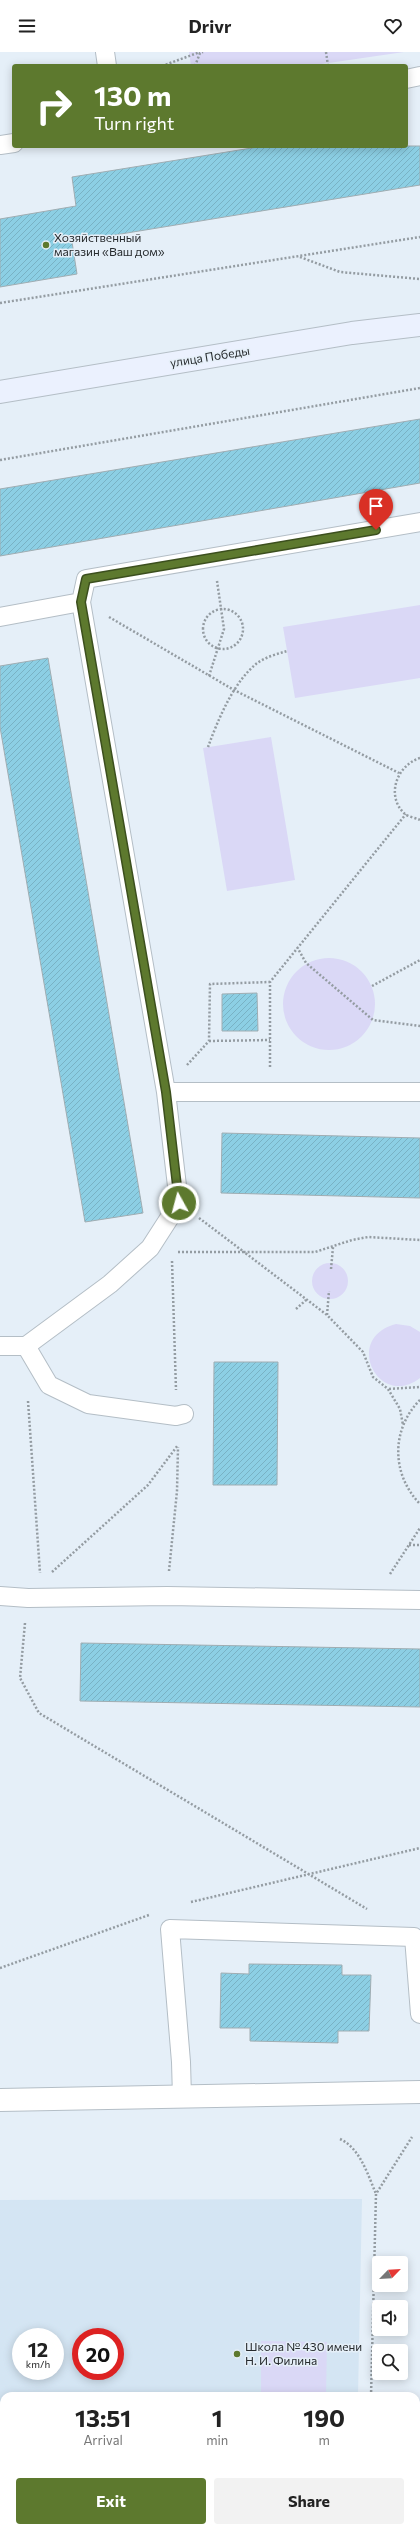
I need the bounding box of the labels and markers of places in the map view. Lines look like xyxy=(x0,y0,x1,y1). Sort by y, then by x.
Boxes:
place label: Хозяйственный магазин «Ваш дом» xyxy=(54,230,165,258)
marker: Хозяйственный магазин «Ваш дом» xyxy=(41,240,51,250)
pin xyxy=(359,489,393,530)
place label: Школа № 430 имени Н. И. Филина xyxy=(245,2339,362,2367)
marker: Школа № 430 имени Н. И. Филина xyxy=(232,2349,242,2359)

